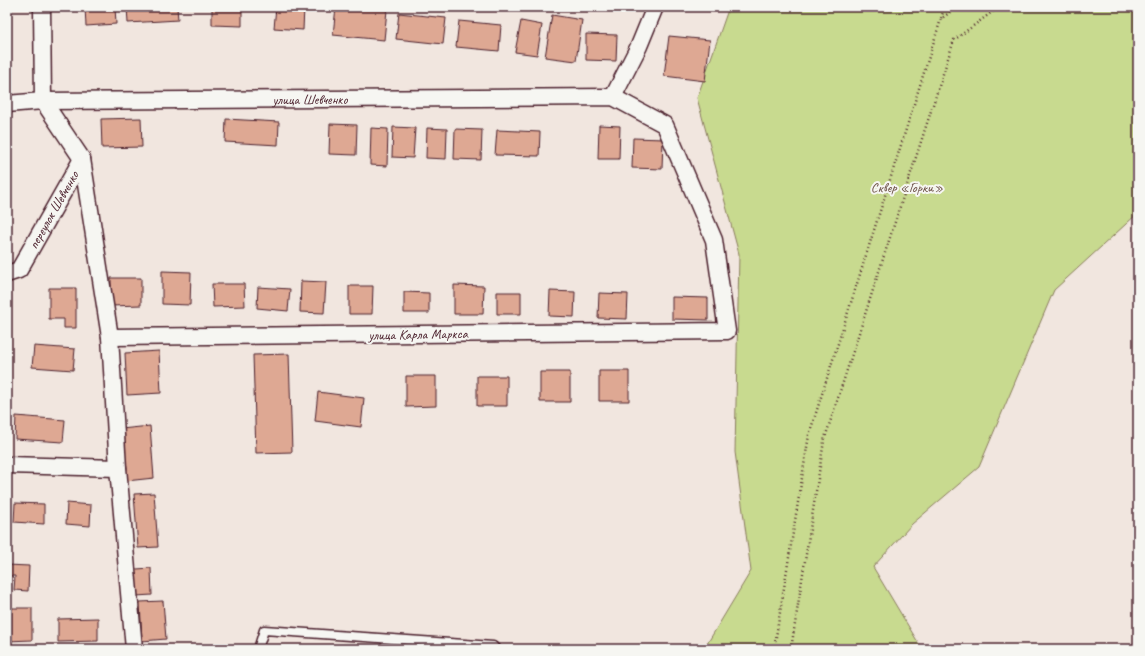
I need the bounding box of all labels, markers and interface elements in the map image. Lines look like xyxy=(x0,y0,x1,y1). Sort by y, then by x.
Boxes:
street label: улица Шевченко xyxy=(271,91,348,108)
street label: переулок Шевченко xyxy=(25,167,83,252)
park label: Сквер «Горки» xyxy=(871,179,943,196)
street label: улица Карла Маркса xyxy=(367,325,469,344)

